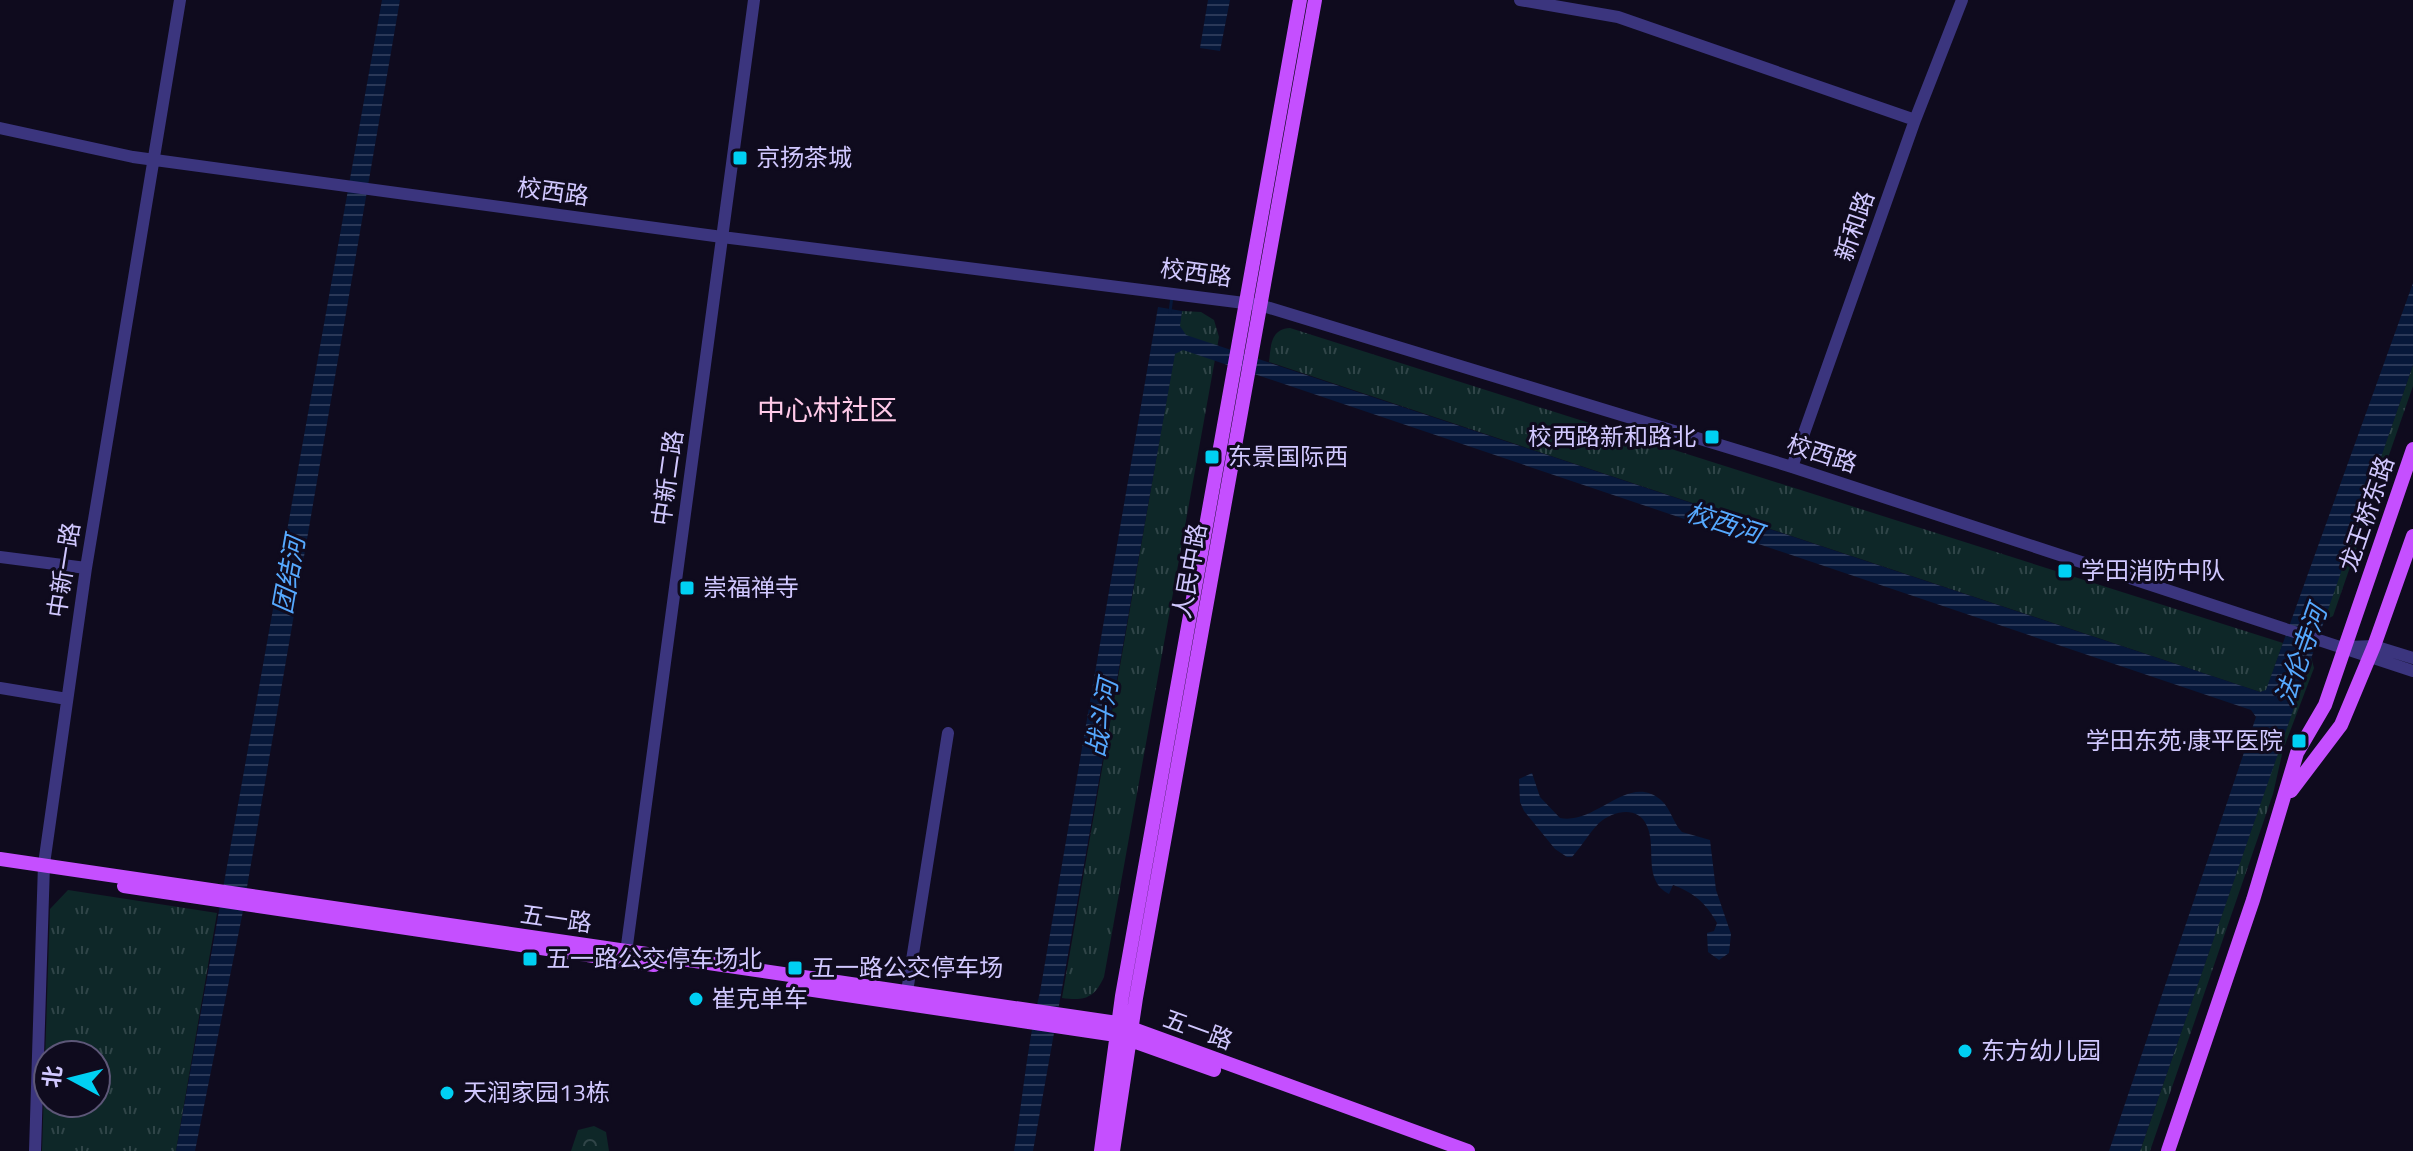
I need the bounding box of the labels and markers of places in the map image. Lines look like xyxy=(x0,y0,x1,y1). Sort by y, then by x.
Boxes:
place label: 京扬茶城 xyxy=(756,139,852,175)
marker: 京扬茶城 xyxy=(731,149,749,167)
place label: 校西路新和路北 xyxy=(1528,418,1696,454)
marker: 校西路新和路北 xyxy=(1703,428,1721,446)
place label: 东景国际西 xyxy=(1228,438,1348,474)
marker: 东景国际西 xyxy=(1203,448,1221,466)
place label: 学田消防中队 xyxy=(2081,552,2225,588)
marker: 学田消防中队 xyxy=(2056,562,2074,580)
place label: 崇福禅寺 xyxy=(703,569,799,605)
marker: 崇福禅寺 xyxy=(678,579,696,597)
place label: 学田东苑·康平医院 xyxy=(2086,722,2283,758)
marker: 学田东苑·康平医院 xyxy=(2290,732,2308,750)
place label: 五一路公交停车场北 xyxy=(546,940,762,976)
place label: 五一路公交停车场 xyxy=(811,949,1003,985)
marker: 五一路公交停车场北 xyxy=(521,950,539,968)
marker: 五一路公交停车场 xyxy=(786,959,804,977)
place label: 崔克单车 xyxy=(712,980,808,1016)
marker: 崔克单车 xyxy=(687,990,705,1008)
place label: 东方幼儿园 xyxy=(1981,1032,2101,1068)
marker: 东方幼儿园 xyxy=(1956,1042,1974,1060)
place label: 天润家园13栋 xyxy=(463,1074,610,1110)
marker: 天润家园13栋 xyxy=(438,1084,456,1102)

